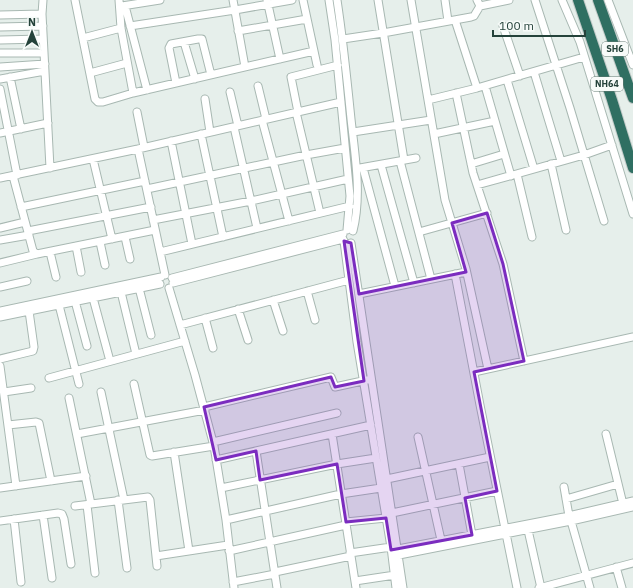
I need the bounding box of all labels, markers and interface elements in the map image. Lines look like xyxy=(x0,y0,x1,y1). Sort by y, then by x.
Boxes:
north arrow xyxy=(12,12,52,52)
scale bar xyxy=(493,12,585,38)
text: N xyxy=(28,15,36,29)
text: 100 m xyxy=(499,18,534,33)
road number: SH6 xyxy=(602,42,628,56)
road number: NH64 xyxy=(591,77,623,91)

